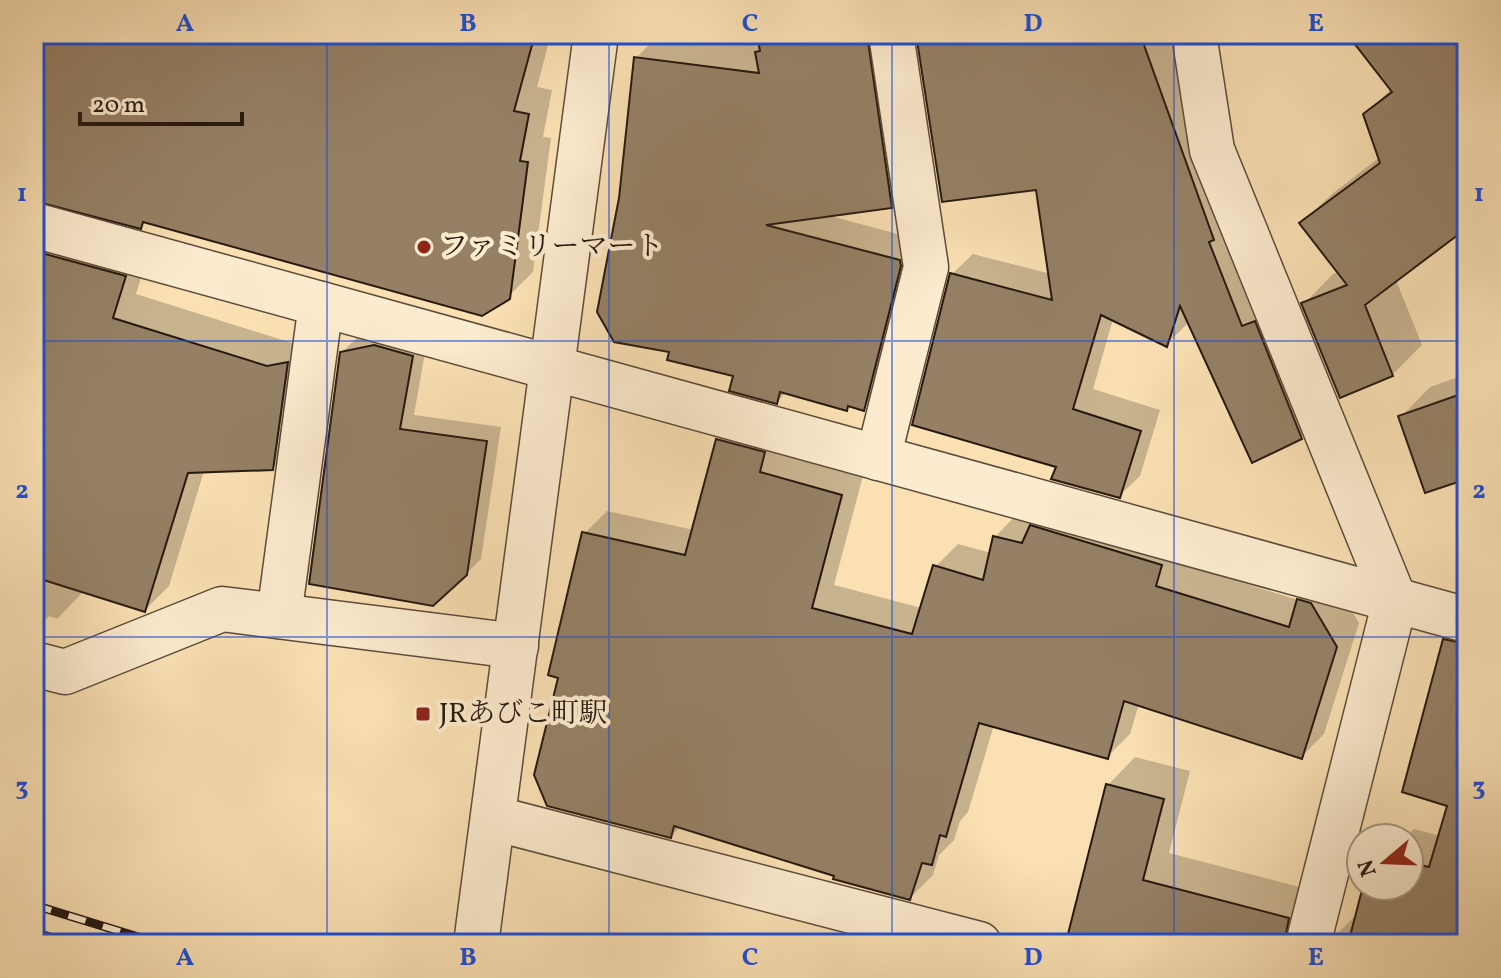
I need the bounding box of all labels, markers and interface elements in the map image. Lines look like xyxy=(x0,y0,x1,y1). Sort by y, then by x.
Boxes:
text: A xyxy=(176,6,195,42)
text: B xyxy=(459,6,477,42)
text: C xyxy=(742,6,758,42)
text: D xyxy=(1023,6,1043,42)
text: E xyxy=(1308,6,1324,42)
scale bar xyxy=(80,76,242,126)
text: 20 m xyxy=(92,89,145,123)
text: 1 xyxy=(17,176,27,212)
text: 1 xyxy=(1474,176,1484,212)
place label: ファミリーマート xyxy=(440,228,663,267)
marker: ファミリーマート xyxy=(415,238,433,256)
text: 2 xyxy=(15,473,29,509)
text: 2 xyxy=(1472,473,1486,509)
place label: JRあびこ町駅 xyxy=(439,695,607,734)
marker: JRあびこ町駅 xyxy=(414,705,432,723)
text: 3 xyxy=(15,770,29,806)
text: 3 xyxy=(1472,770,1486,806)
north arrow xyxy=(1345,822,1425,902)
text: N xyxy=(1351,855,1386,880)
text: A xyxy=(176,940,195,976)
text: B xyxy=(459,940,477,976)
text: C xyxy=(742,940,758,976)
text: D xyxy=(1023,940,1043,976)
text: E xyxy=(1308,940,1324,976)

